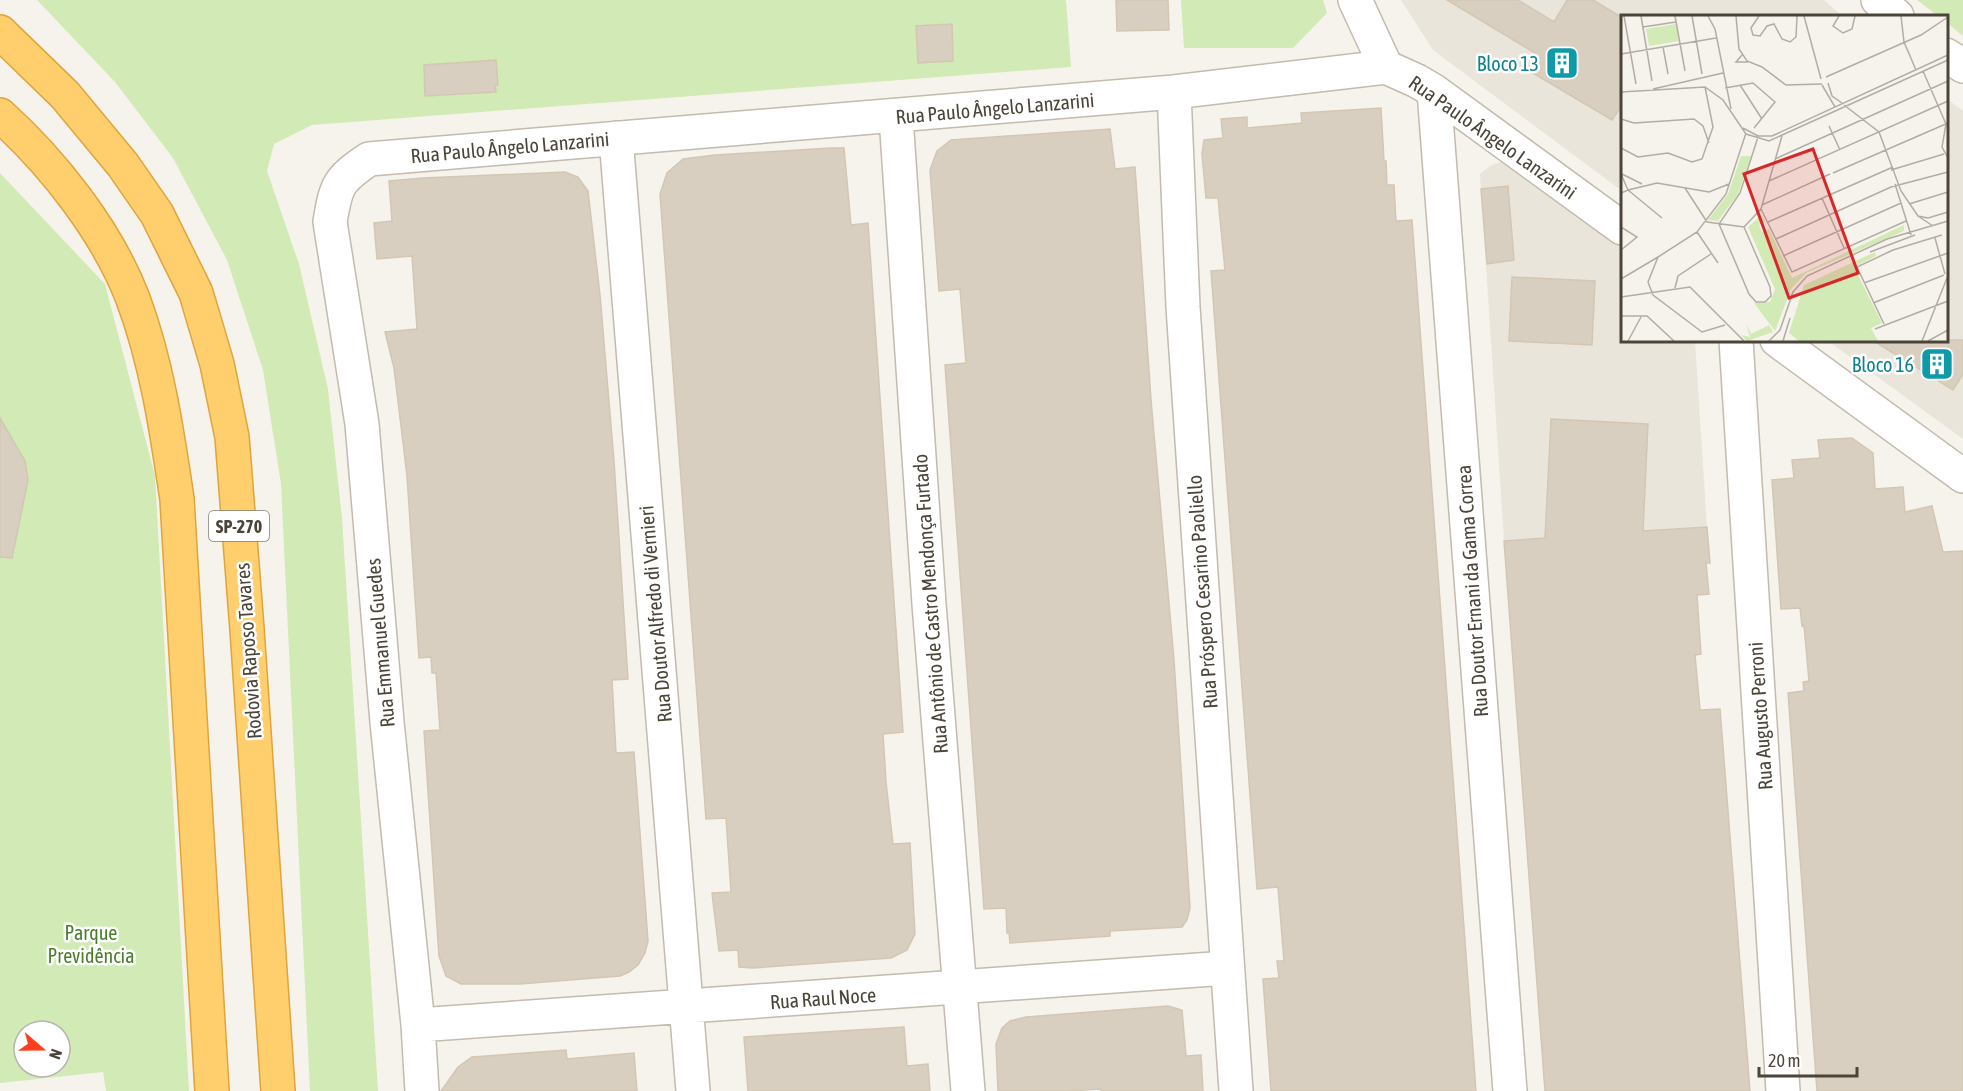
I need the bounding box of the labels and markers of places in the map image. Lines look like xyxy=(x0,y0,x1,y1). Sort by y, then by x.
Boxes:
building icon: Bloco 13 xyxy=(1544,45,1580,81)
place label: Bloco 13 xyxy=(1477,52,1539,75)
building icon: Bloco 16 xyxy=(1919,346,1955,382)
place label: Bloco 16 xyxy=(1852,353,1914,376)

